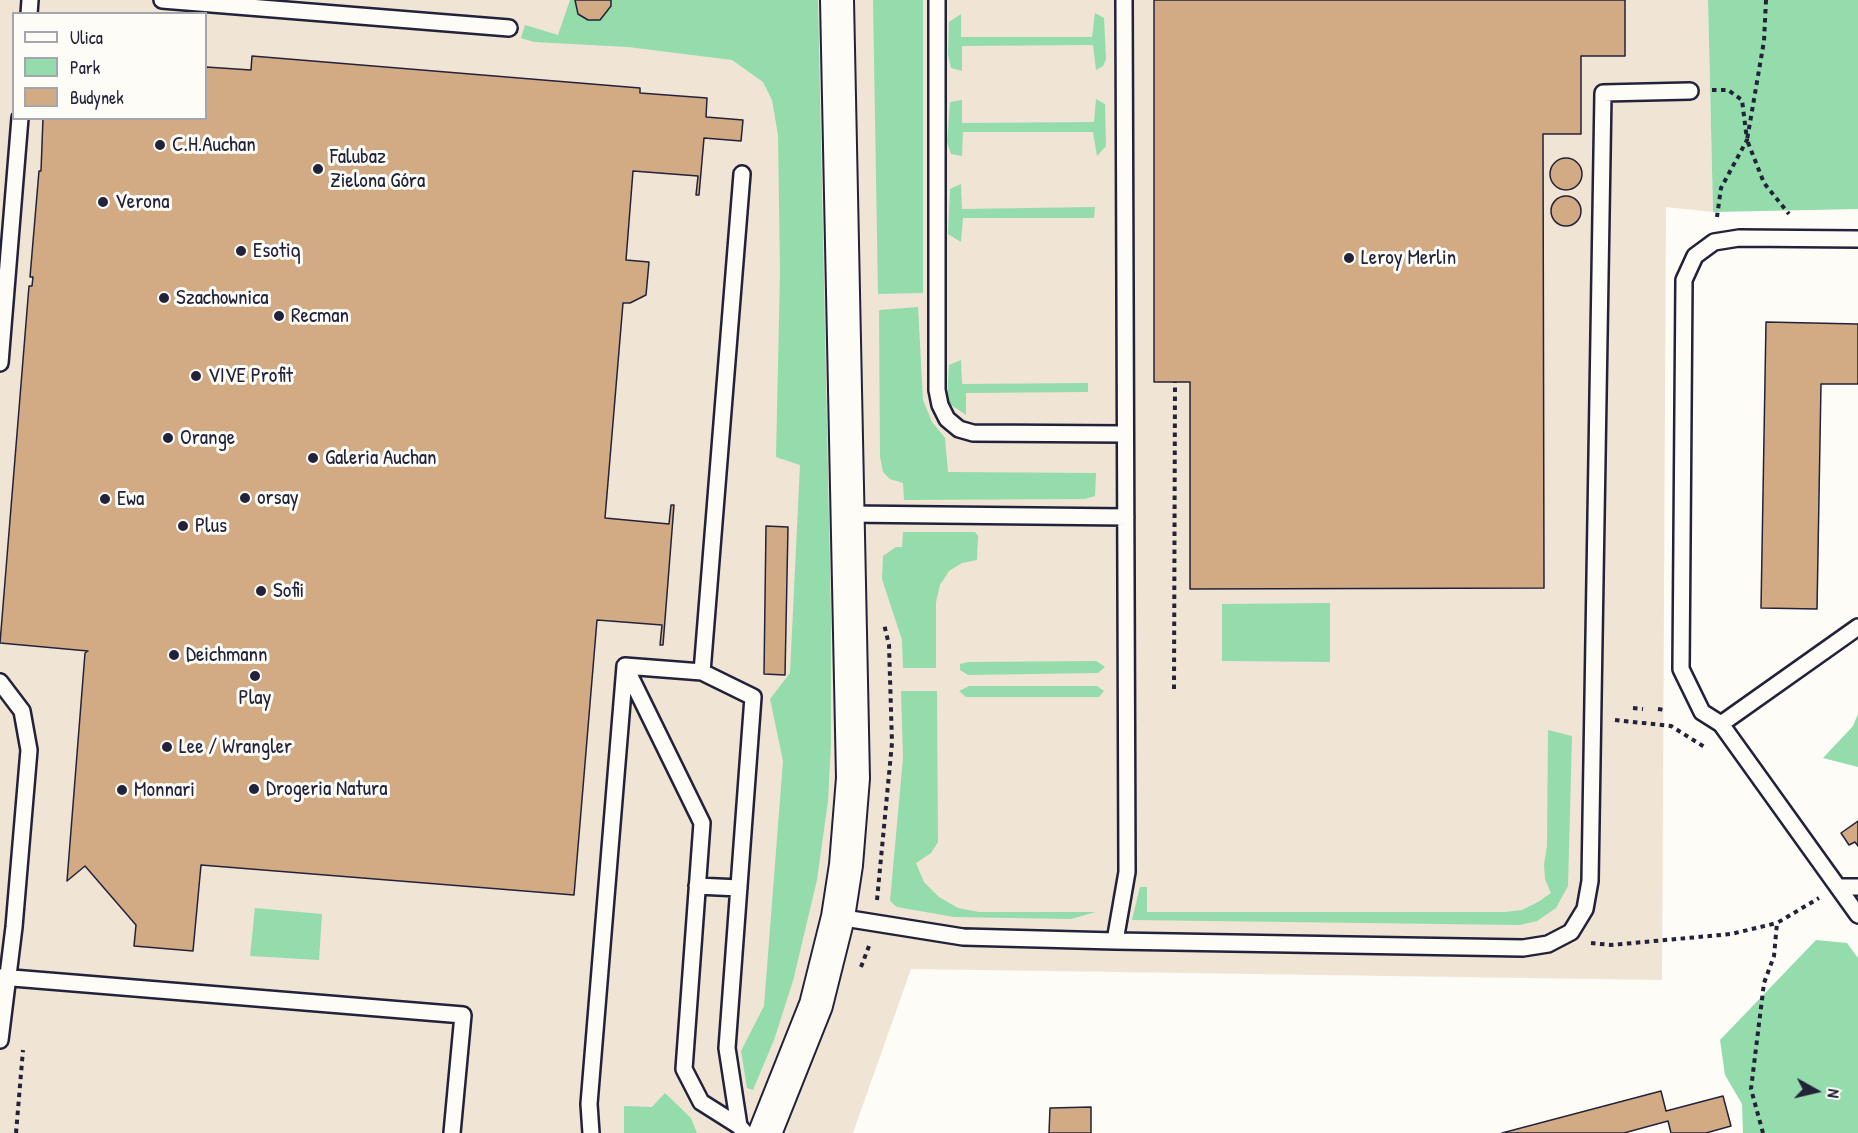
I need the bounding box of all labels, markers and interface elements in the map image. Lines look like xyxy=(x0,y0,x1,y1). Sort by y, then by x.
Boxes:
legend xyxy=(12,12,207,120)
text: Ulica xyxy=(70,25,103,50)
text: Park xyxy=(70,55,100,80)
text: Budynek xyxy=(70,85,124,110)
place label: C.H.Auchan xyxy=(172,132,256,158)
marker: C.H.Auchan xyxy=(153,138,167,152)
place label: Falubaz Zielona Góra xyxy=(330,144,425,194)
marker: Falubaz Zielona Góra xyxy=(311,162,325,176)
place label: Verona xyxy=(115,189,169,215)
marker: Verona xyxy=(96,195,110,209)
place label: Esotiq xyxy=(253,238,300,264)
marker: Esotiq xyxy=(234,244,248,258)
place label: Leroy Merlin xyxy=(1361,245,1456,271)
marker: Leroy Merlin xyxy=(1342,251,1356,265)
place label: Szachownica xyxy=(176,285,269,311)
marker: Szachownica xyxy=(157,291,171,305)
place label: Recman xyxy=(291,303,349,329)
marker: Recman xyxy=(272,309,286,323)
place label: VIVE Profit xyxy=(208,363,293,389)
marker: VIVE Profit xyxy=(189,369,203,383)
place label: Orange xyxy=(180,425,235,451)
marker: Orange xyxy=(161,431,175,445)
place label: Galeria Auchan xyxy=(325,445,436,471)
marker: Galeria Auchan xyxy=(306,451,320,465)
place label: orsay xyxy=(257,485,299,511)
place label: Ewa xyxy=(117,486,144,512)
marker: orsay xyxy=(238,491,252,505)
marker: Ewa xyxy=(98,492,112,506)
place label: Plus xyxy=(195,513,227,539)
marker: Plus xyxy=(176,519,190,533)
place label: Sofii xyxy=(273,578,304,604)
marker: Sofii xyxy=(254,584,268,598)
place label: Deichmann xyxy=(186,642,268,668)
marker: Deichmann xyxy=(167,648,181,662)
marker: Play xyxy=(248,669,262,683)
place label: Play xyxy=(239,685,271,711)
place label: Lee / Wrangler xyxy=(179,734,292,760)
marker: Lee / Wrangler xyxy=(160,740,174,754)
place label: Drogeria Natura xyxy=(266,776,387,802)
place label: Monnari xyxy=(134,777,195,803)
marker: Drogeria Natura xyxy=(247,782,261,796)
marker: Monnari xyxy=(115,783,129,797)
north arrow xyxy=(1786,1061,1846,1121)
text: N xyxy=(1822,1088,1845,1099)

